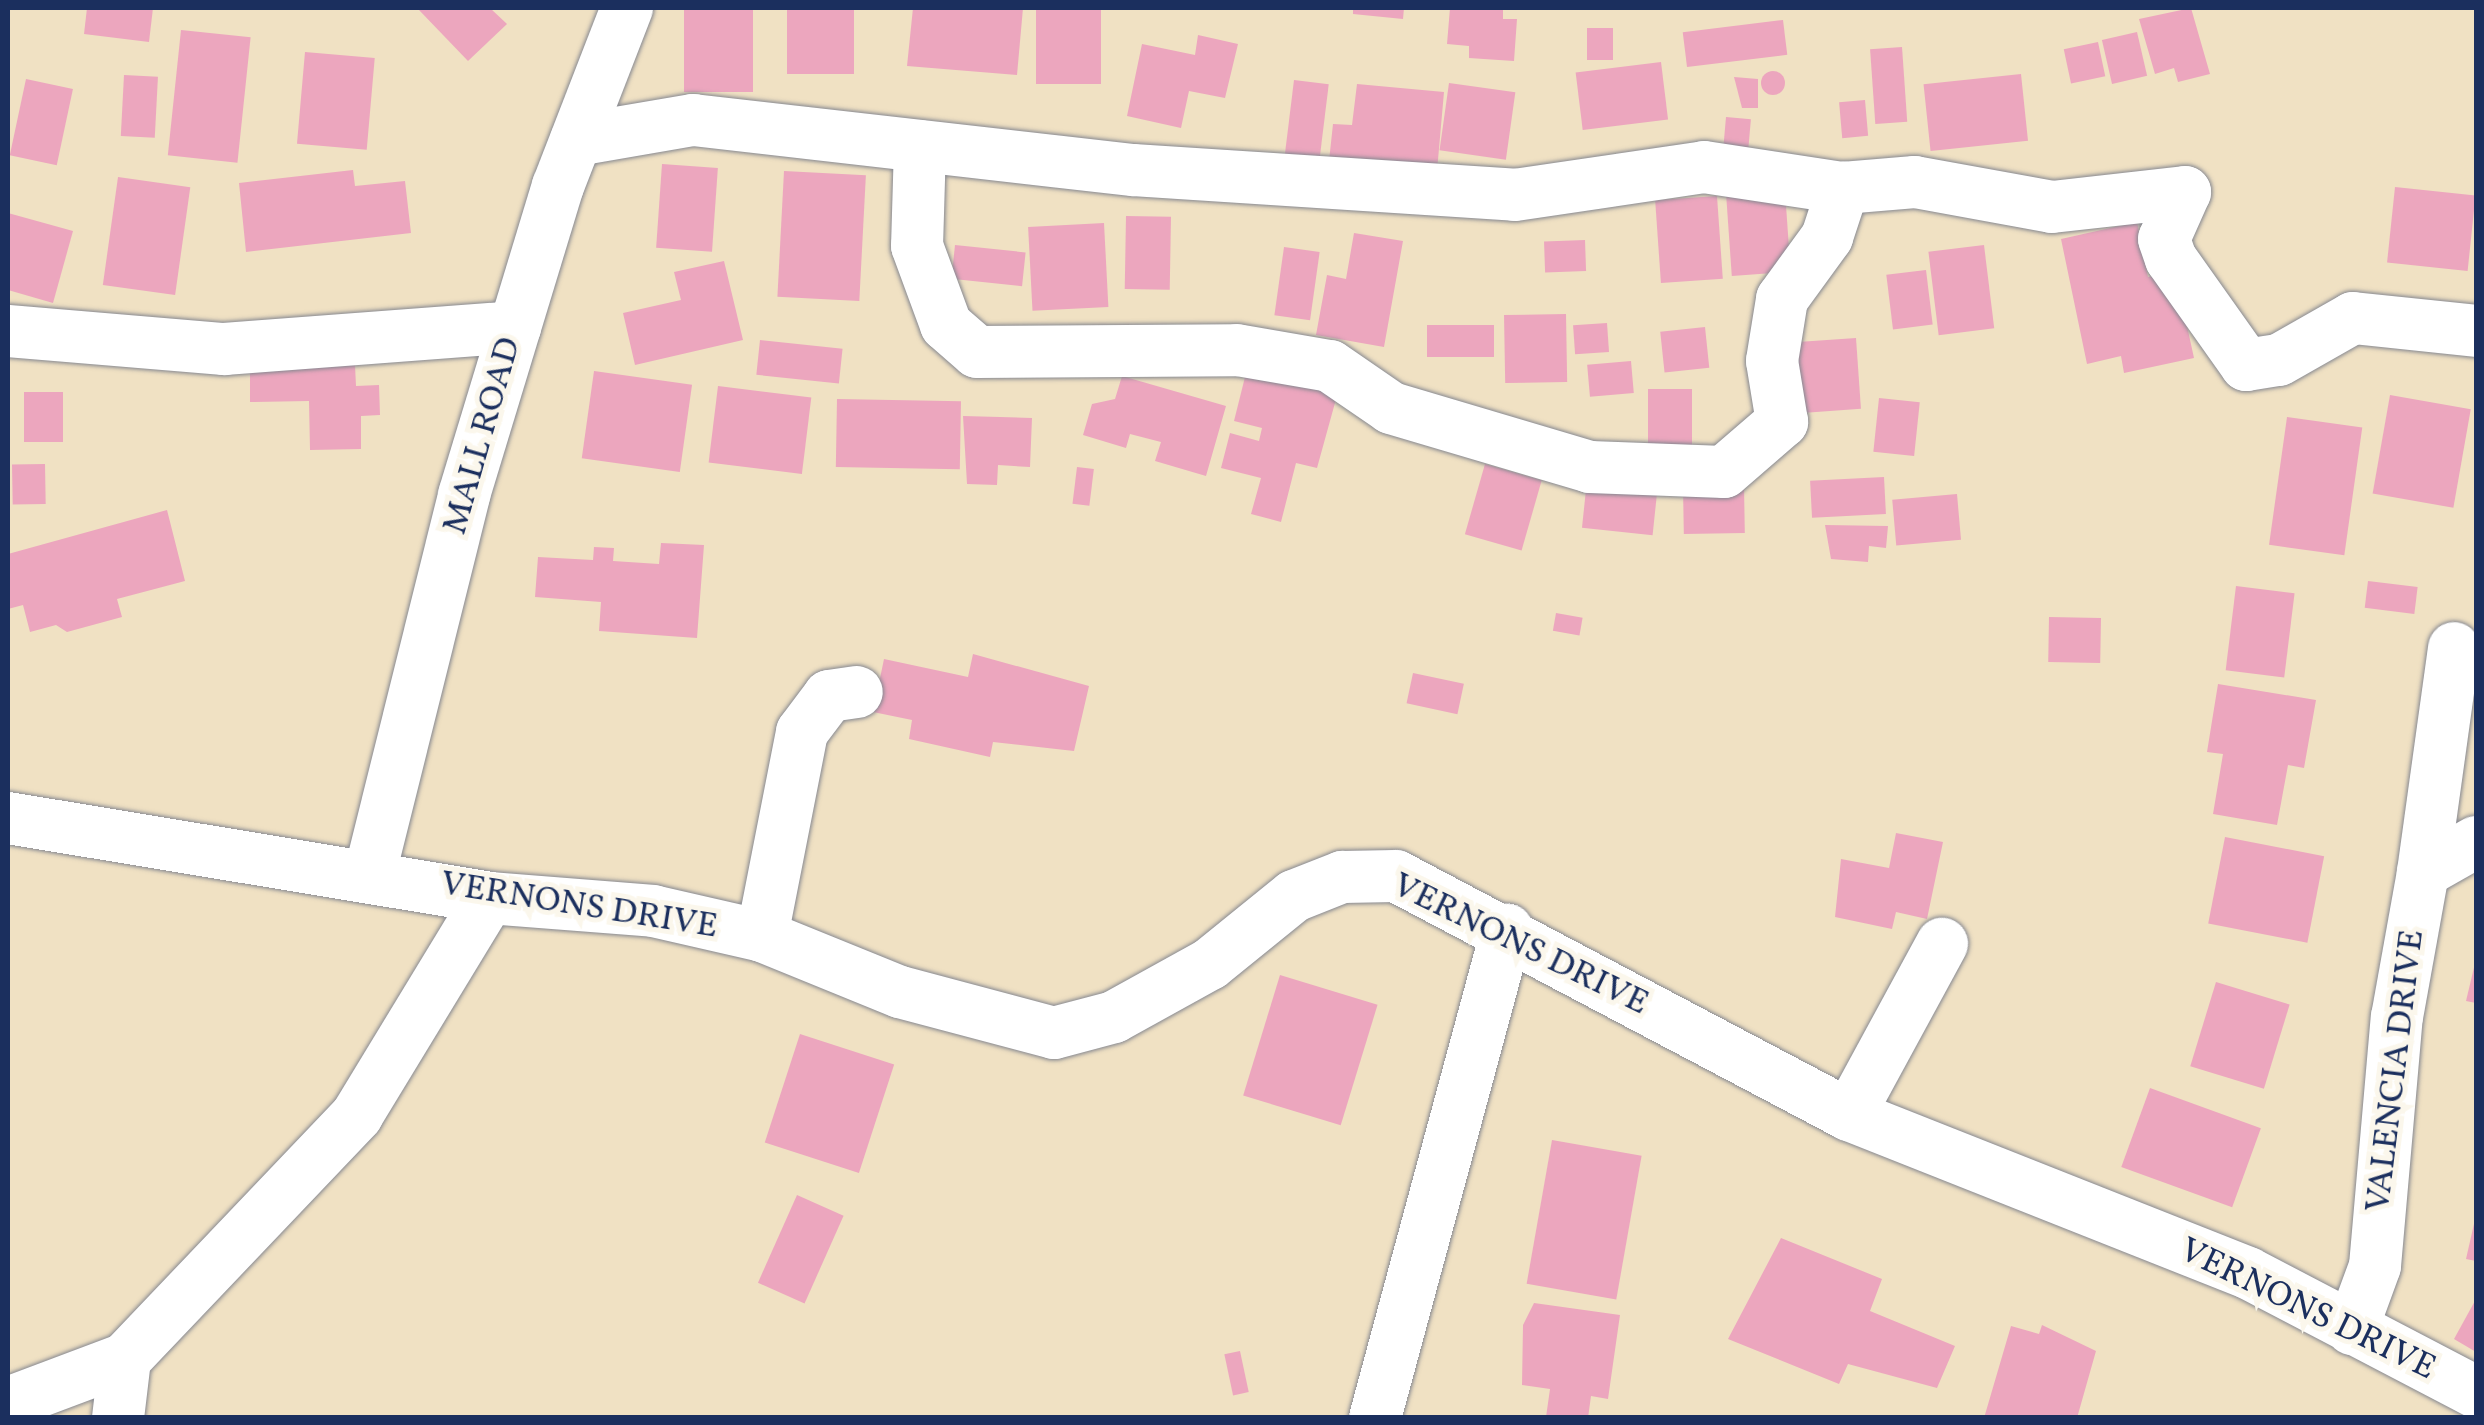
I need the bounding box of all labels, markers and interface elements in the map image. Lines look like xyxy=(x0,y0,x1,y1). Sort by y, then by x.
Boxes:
street label: MALL ROAD xyxy=(435,333,531,539)
street label: VERNONS DRIVE xyxy=(438,863,720,949)
street label: VERNONS DRIVE xyxy=(1385,865,1655,1025)
street label: VALENCIA DRIVE xyxy=(2358,927,2434,1215)
street label: VERNONS DRIVE xyxy=(2172,1230,2442,1390)

